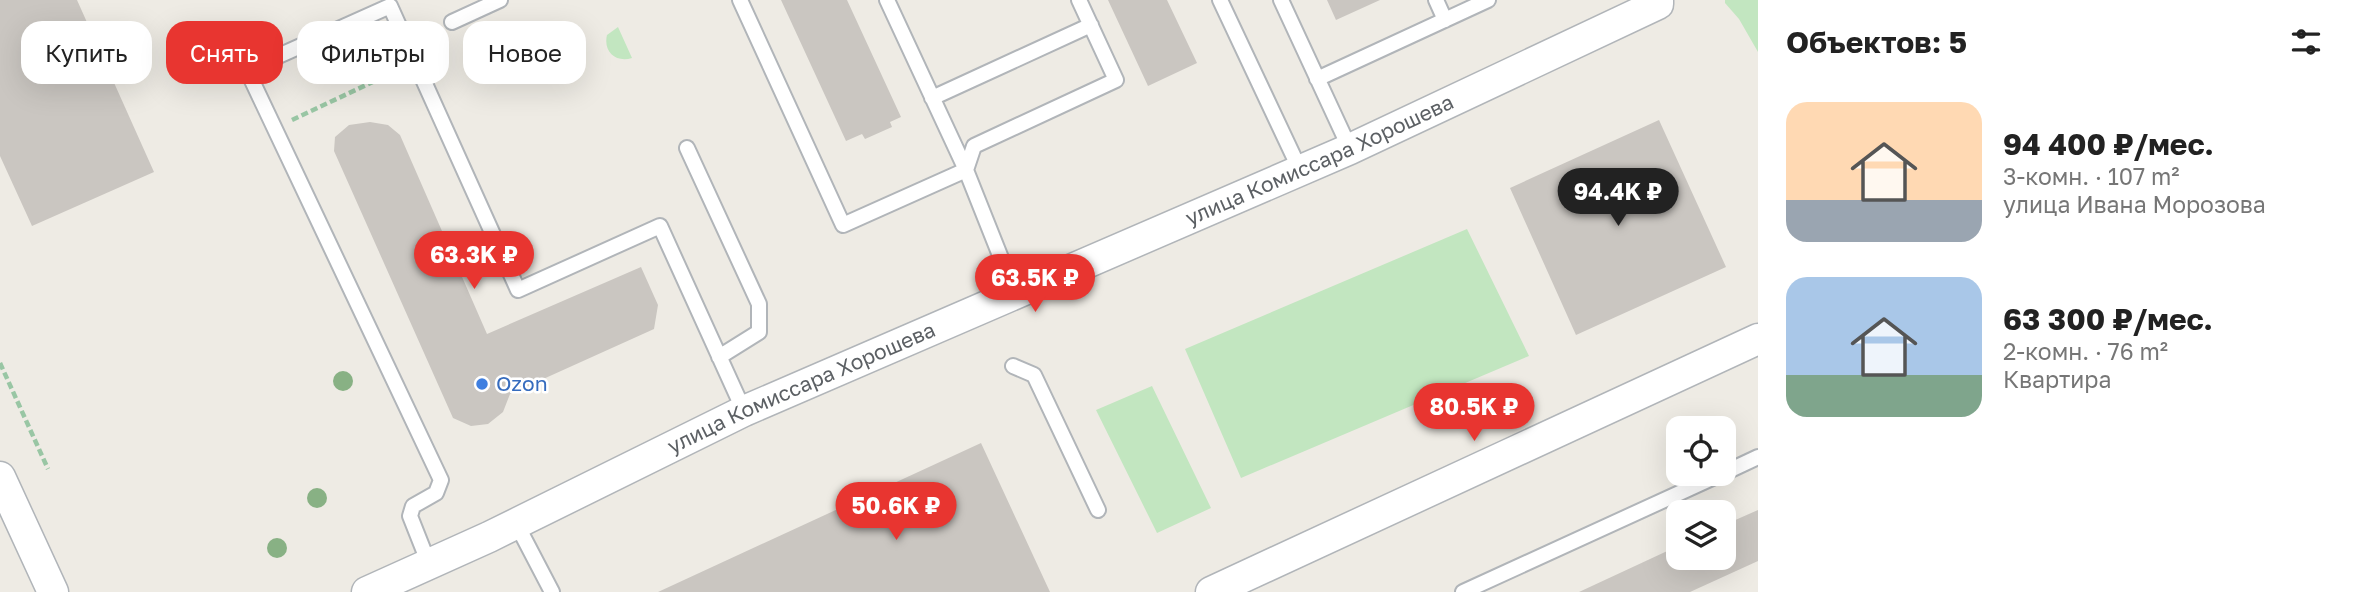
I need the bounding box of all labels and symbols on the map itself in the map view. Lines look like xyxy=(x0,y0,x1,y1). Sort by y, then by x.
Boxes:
street label: улица Комиссара Хорошева xyxy=(1181,88,1457,231)
pin: 94.4K ₽ xyxy=(1553,168,1683,228)
pin: 63.3K ₽ xyxy=(409,232,539,291)
pin: 63.5K ₽ xyxy=(970,254,1100,314)
street label: улица Комиссара Хорошева xyxy=(663,316,939,459)
place label: Ozon xyxy=(496,370,548,396)
marker: Ozon xyxy=(474,376,490,392)
pin: 80.5K ₽ xyxy=(1409,384,1539,443)
pin: 50.6K ₽ xyxy=(831,482,961,542)

